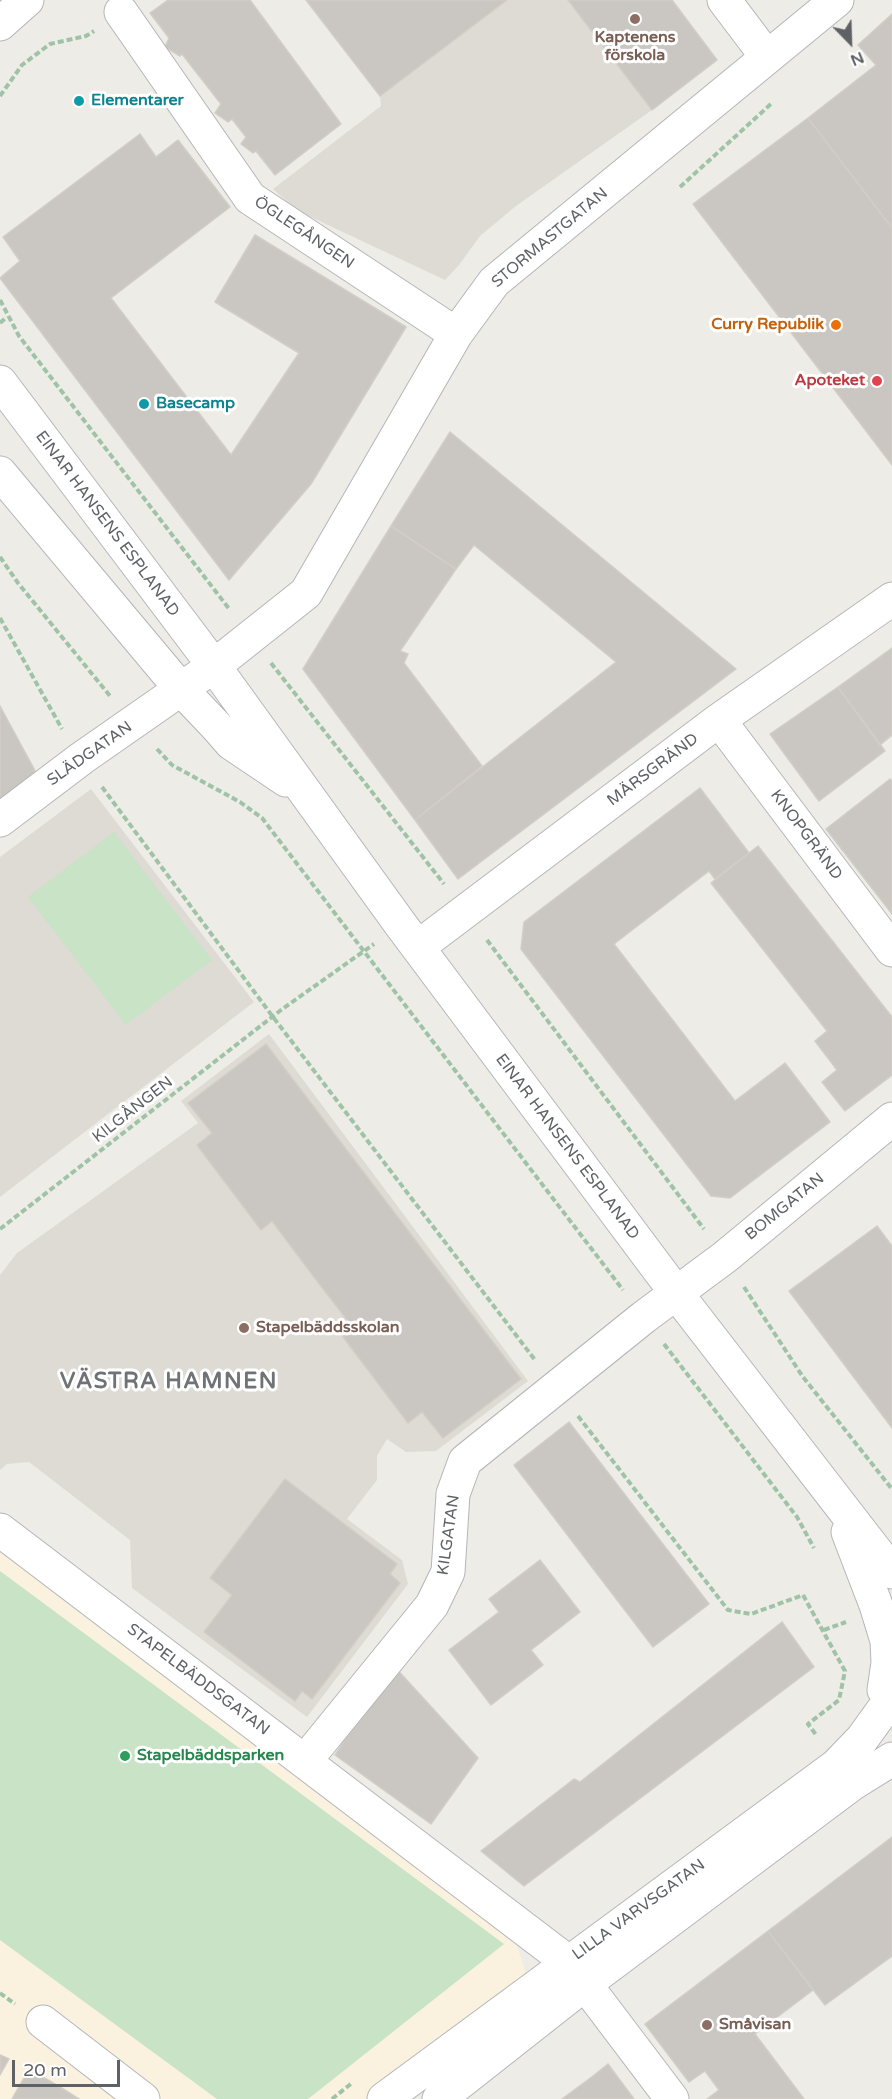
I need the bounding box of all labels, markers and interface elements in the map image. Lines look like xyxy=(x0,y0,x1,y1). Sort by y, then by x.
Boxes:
marker: Kaptenens förskola xyxy=(628,12,642,26)
north arrow xyxy=(820,12,880,72)
place label: Kaptenens förskola xyxy=(594,28,676,66)
text: N xyxy=(847,47,867,70)
place label: Elementarer xyxy=(91,91,184,111)
marker: Elementarer xyxy=(72,94,86,108)
street label: STORMASTGATAN xyxy=(488,184,612,292)
street label: ÖGLEGÅNGEN xyxy=(250,192,358,274)
place label: Curry Republik xyxy=(711,315,824,335)
marker: Curry Republik xyxy=(829,318,843,332)
place label: Apoteket xyxy=(795,371,865,391)
marker: Apoteket xyxy=(870,374,884,388)
place label: Basecamp xyxy=(156,394,235,414)
marker: Basecamp xyxy=(137,397,151,411)
street label: EINAR HANSENS ESPLANAD xyxy=(31,427,183,621)
street label: SLÄDGATAN xyxy=(44,718,136,790)
street label: MÄRSGRÄND xyxy=(604,730,702,810)
street label: KNOPGRÄND xyxy=(766,786,846,884)
street label: EINAR HANSENS ESPLANAD xyxy=(491,1050,643,1244)
street label: KILGÅNGEN xyxy=(89,1073,177,1147)
street label: BOMGATAN xyxy=(742,1169,828,1245)
place label: Stapelbäddsskolan xyxy=(256,1318,399,1338)
marker: Stapelbäddsskolan xyxy=(237,1321,251,1335)
district label: VÄSTRA HAMNEN xyxy=(60,1369,278,1395)
street label: KILGATAN xyxy=(434,1494,464,1576)
street label: STAPELBÄDDSGATAN xyxy=(123,1620,273,1740)
place label: Stapelbäddsparken xyxy=(137,1746,284,1766)
marker: Stapelbäddsparken xyxy=(118,1749,132,1763)
street label: LILLA VARVSGATAN xyxy=(569,1855,709,1965)
place label: Småvisan xyxy=(719,2015,791,2035)
marker: Småvisan xyxy=(700,2018,714,2032)
scale bar xyxy=(15,2048,123,2086)
text: 20 m xyxy=(23,2059,67,2081)

